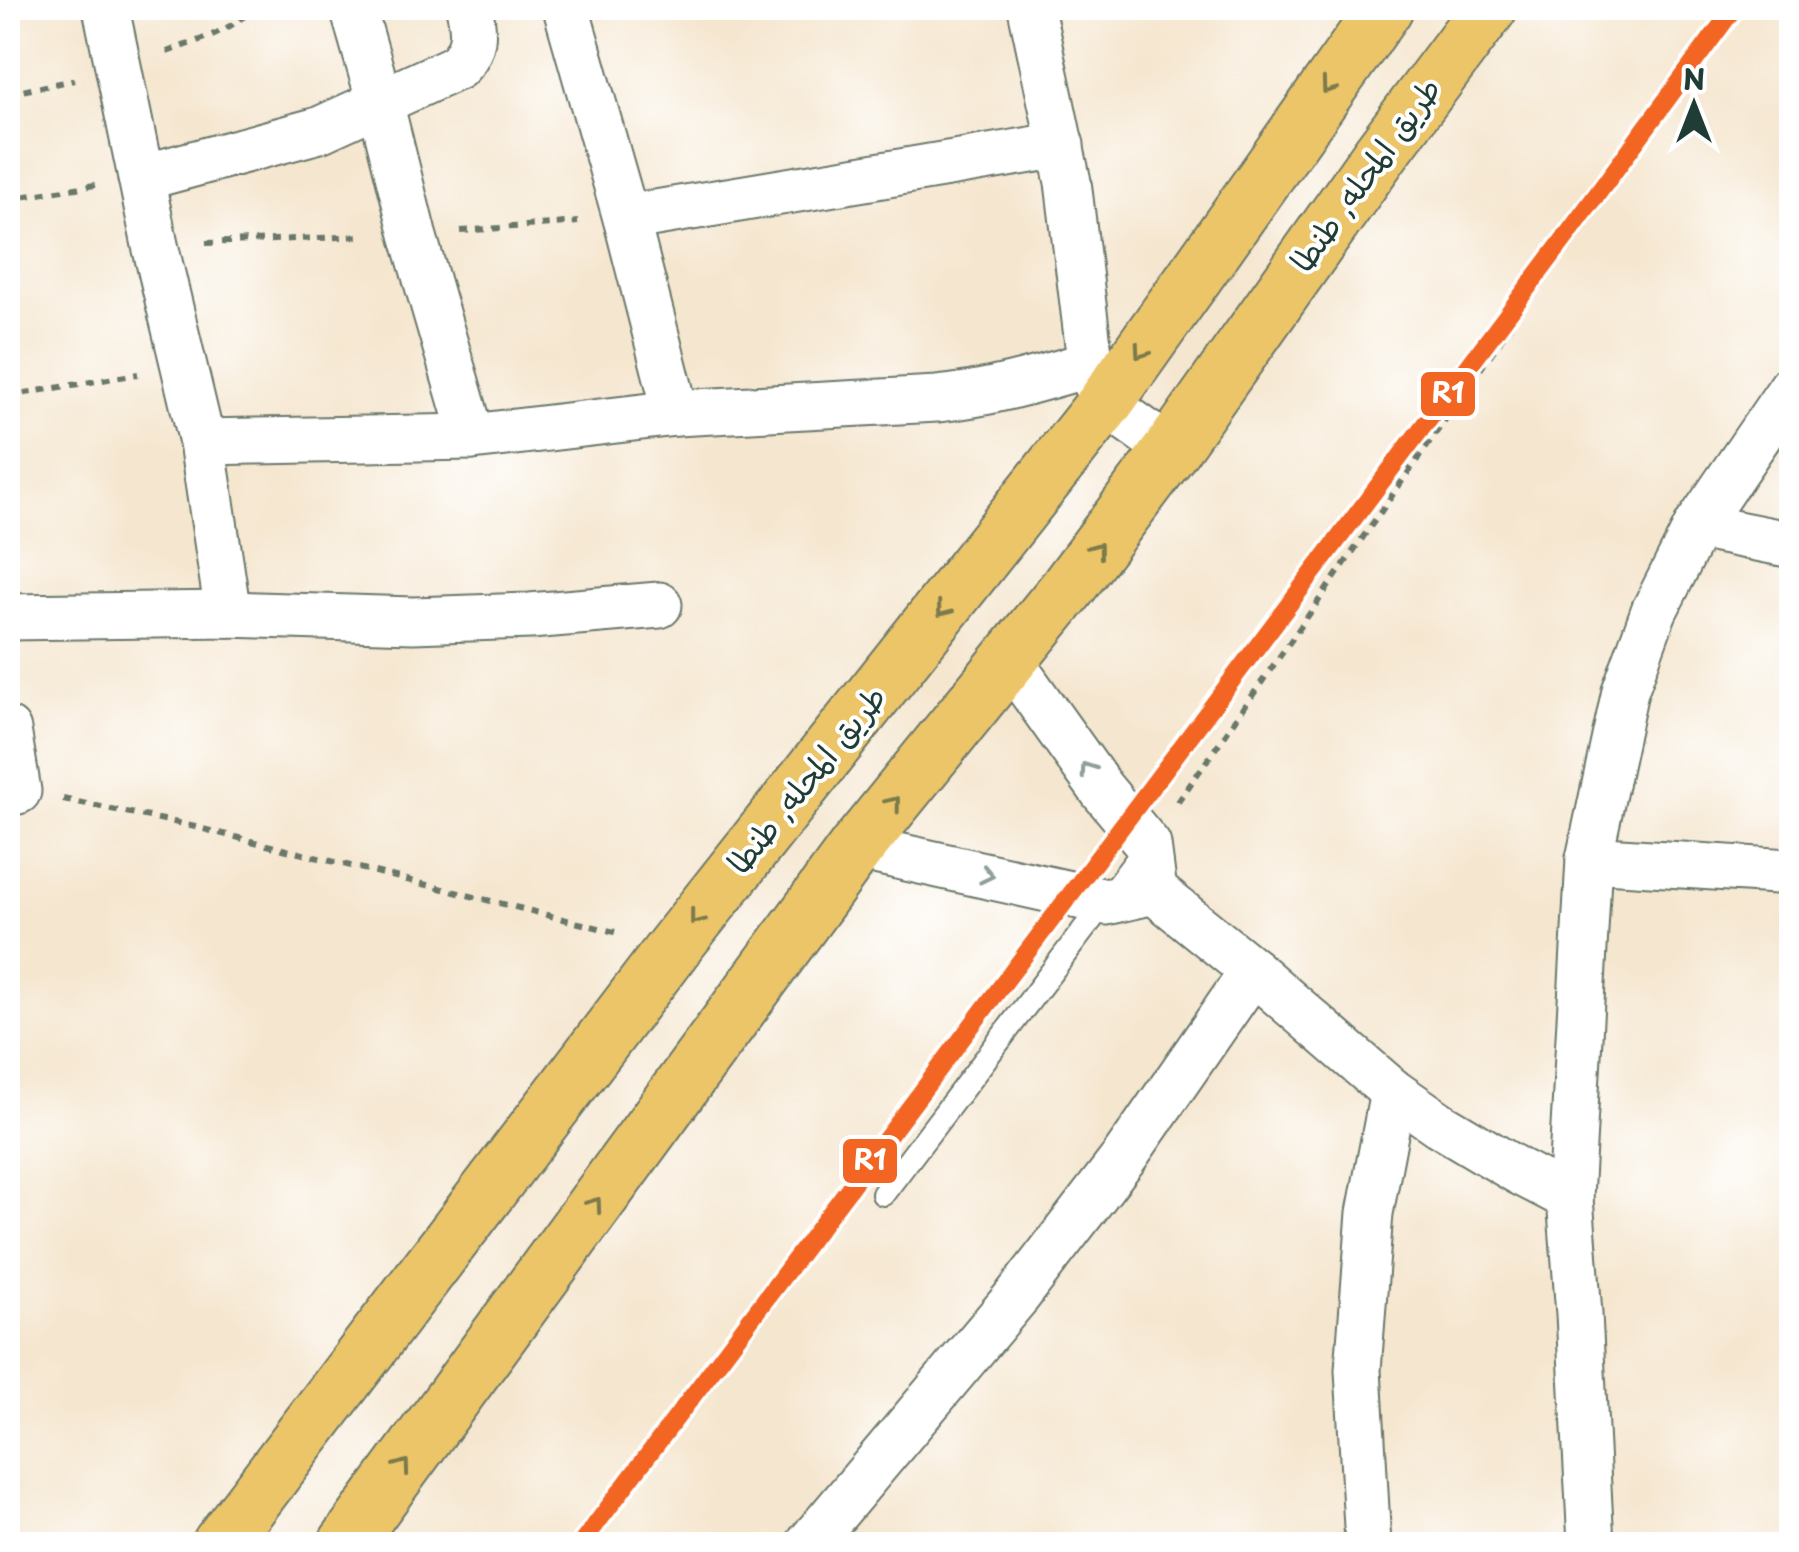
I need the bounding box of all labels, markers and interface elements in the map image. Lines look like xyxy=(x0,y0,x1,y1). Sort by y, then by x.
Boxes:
north arrow xyxy=(1644,55,1744,155)
text: N xyxy=(1683,57,1705,100)
street label: طريق المحله, طنطا xyxy=(1277,66,1452,281)
one-way arrow xyxy=(1323,76,1340,94)
one-way arrow xyxy=(1135,341,1153,360)
line badge: R1 xyxy=(1419,370,1477,418)
text: R1 xyxy=(1432,370,1464,413)
one-way arrow xyxy=(1085,542,1102,560)
one-way arrow xyxy=(937,599,955,617)
street label: طريق المحله, طنطا xyxy=(714,674,897,883)
one-way arrow xyxy=(1081,762,1099,780)
one-way arrow xyxy=(882,796,900,814)
one-way arrow xyxy=(978,863,995,884)
one-way arrow xyxy=(691,907,708,925)
line badge: R1 xyxy=(841,1137,899,1185)
text: R1 xyxy=(854,1137,886,1180)
one-way arrow xyxy=(584,1197,601,1215)
one-way arrow xyxy=(392,1459,409,1477)

